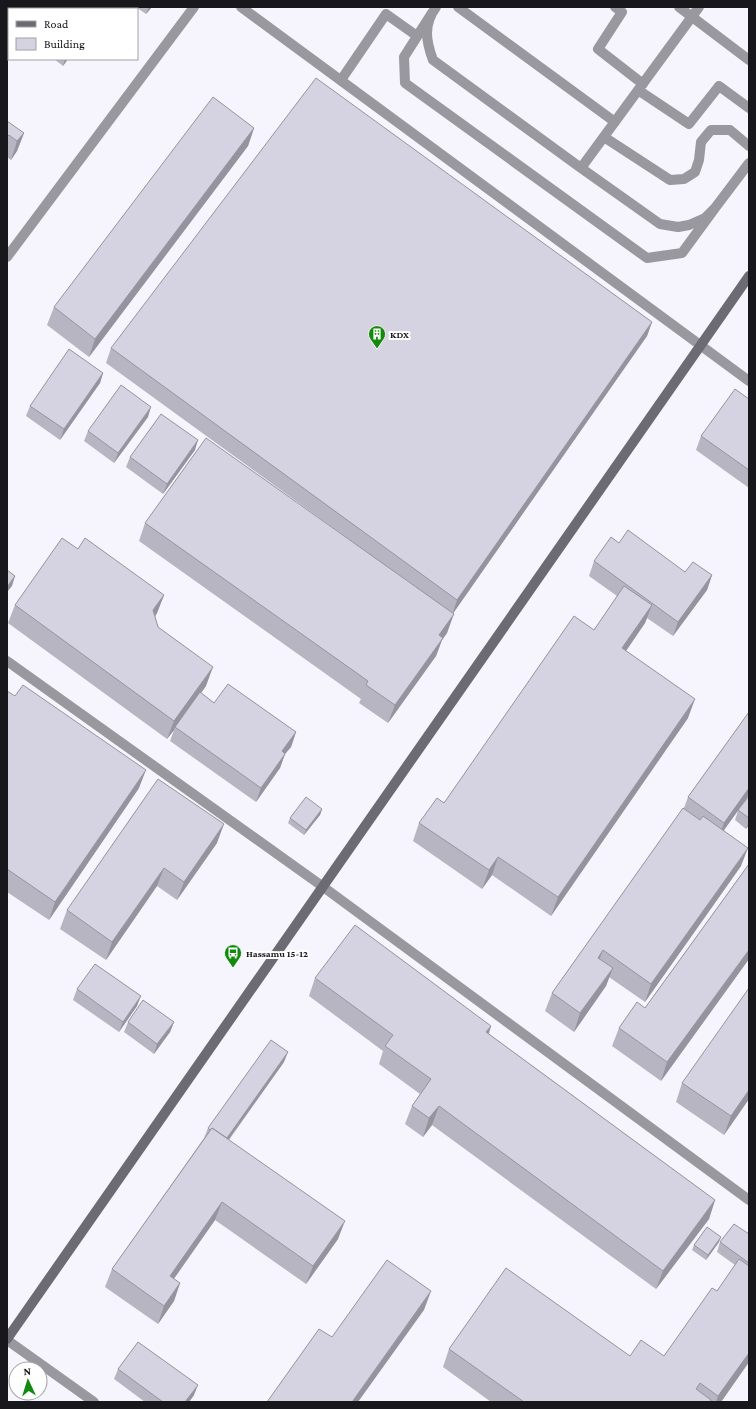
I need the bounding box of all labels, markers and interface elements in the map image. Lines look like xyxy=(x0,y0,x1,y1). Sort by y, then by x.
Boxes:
legend xyxy=(8,8,138,60)
text: Road xyxy=(44,17,69,31)
text: Building xyxy=(44,37,85,51)
building icon: KDX xyxy=(367,324,387,349)
place label: KDX xyxy=(390,329,409,340)
bus stop icon: Hassamu 15-12 xyxy=(223,943,243,968)
place label: Hassamu 15-12 xyxy=(246,948,308,959)
north arrow xyxy=(8,1361,48,1401)
text: N xyxy=(23,1365,32,1377)

